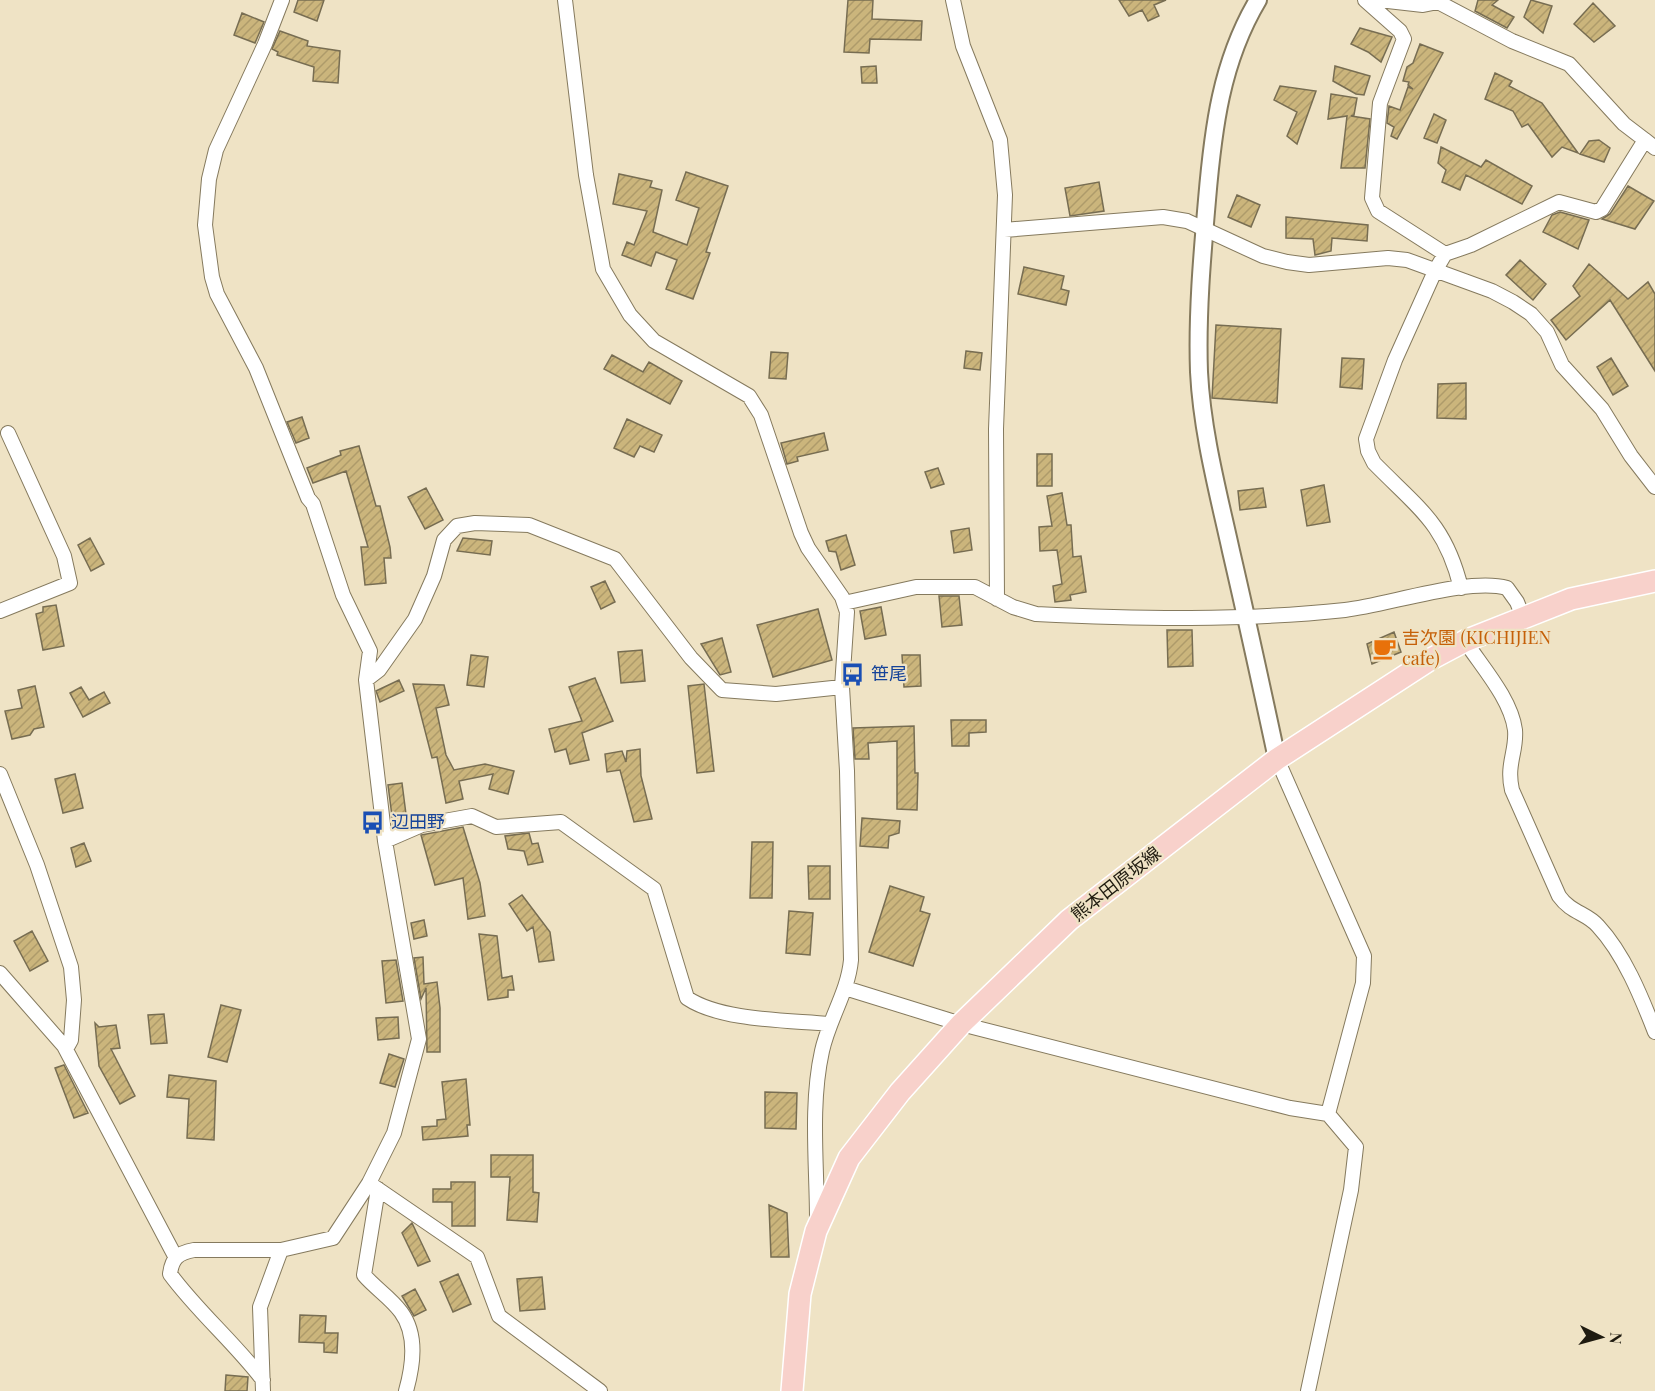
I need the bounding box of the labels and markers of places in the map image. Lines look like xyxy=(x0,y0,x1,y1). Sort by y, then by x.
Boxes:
place label: 吉次園 (KICHIJIEN cafe) xyxy=(1402,625,1552,670)
cafe icon: 吉次園 (KICHIJIEN cafe) xyxy=(1371,635,1397,661)
bus stop icon: 笹尾 xyxy=(840,661,866,687)
place label: 笹尾 xyxy=(871,661,907,685)
bus stop icon: 辺田野 xyxy=(360,809,386,835)
place label: 辺田野 xyxy=(391,809,445,833)

